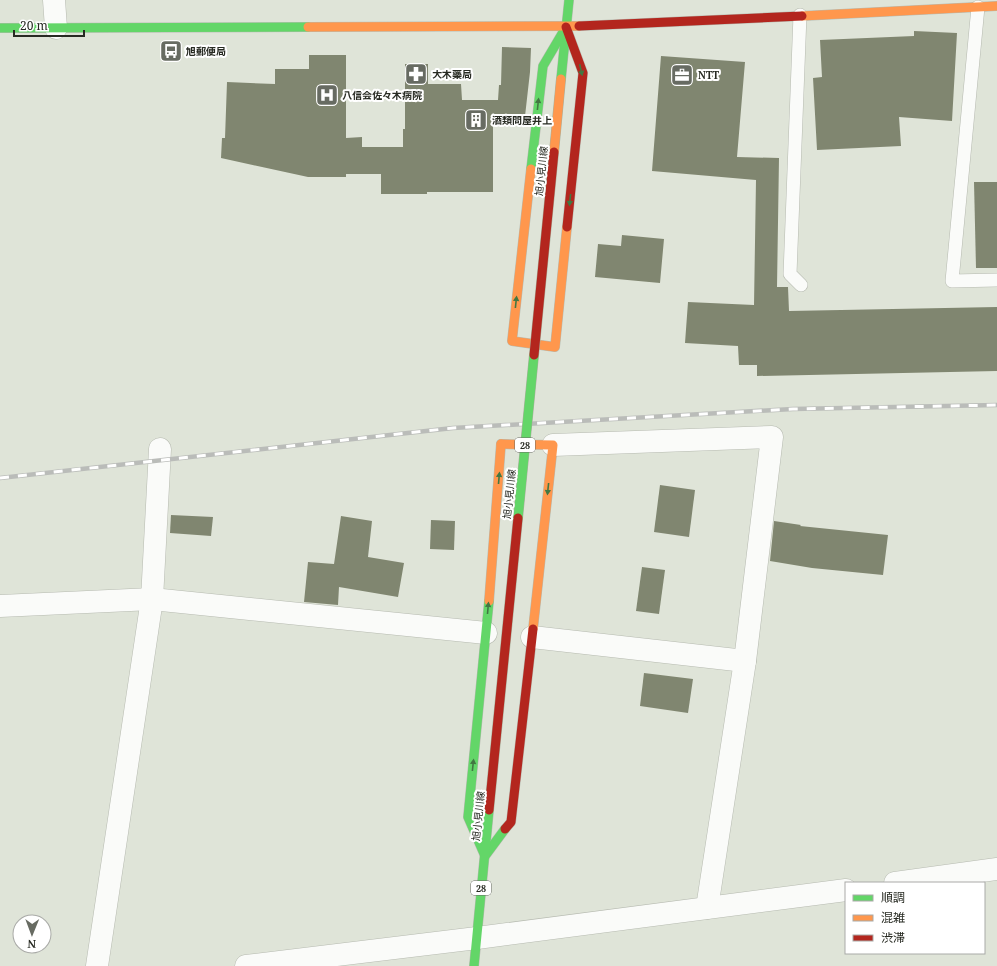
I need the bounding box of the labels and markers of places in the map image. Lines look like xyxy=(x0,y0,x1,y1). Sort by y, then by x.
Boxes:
bus stop icon: 旭郵便局 xyxy=(158,38,184,64)
place label: 旭郵便局 xyxy=(185,44,226,58)
pharmacy icon: 大木藥局 xyxy=(403,61,429,87)
office icon: NTT xyxy=(669,62,695,88)
place label: 大木藥局 xyxy=(432,67,472,81)
place label: NTT xyxy=(698,68,719,82)
hospital icon: 八信会佐々木病院 xyxy=(314,82,340,108)
place label: 八信会佐々木病院 xyxy=(342,88,422,102)
building icon: 酒類問屋井上 xyxy=(463,107,489,133)
place label: 酒類問屋井上 xyxy=(492,113,552,127)

